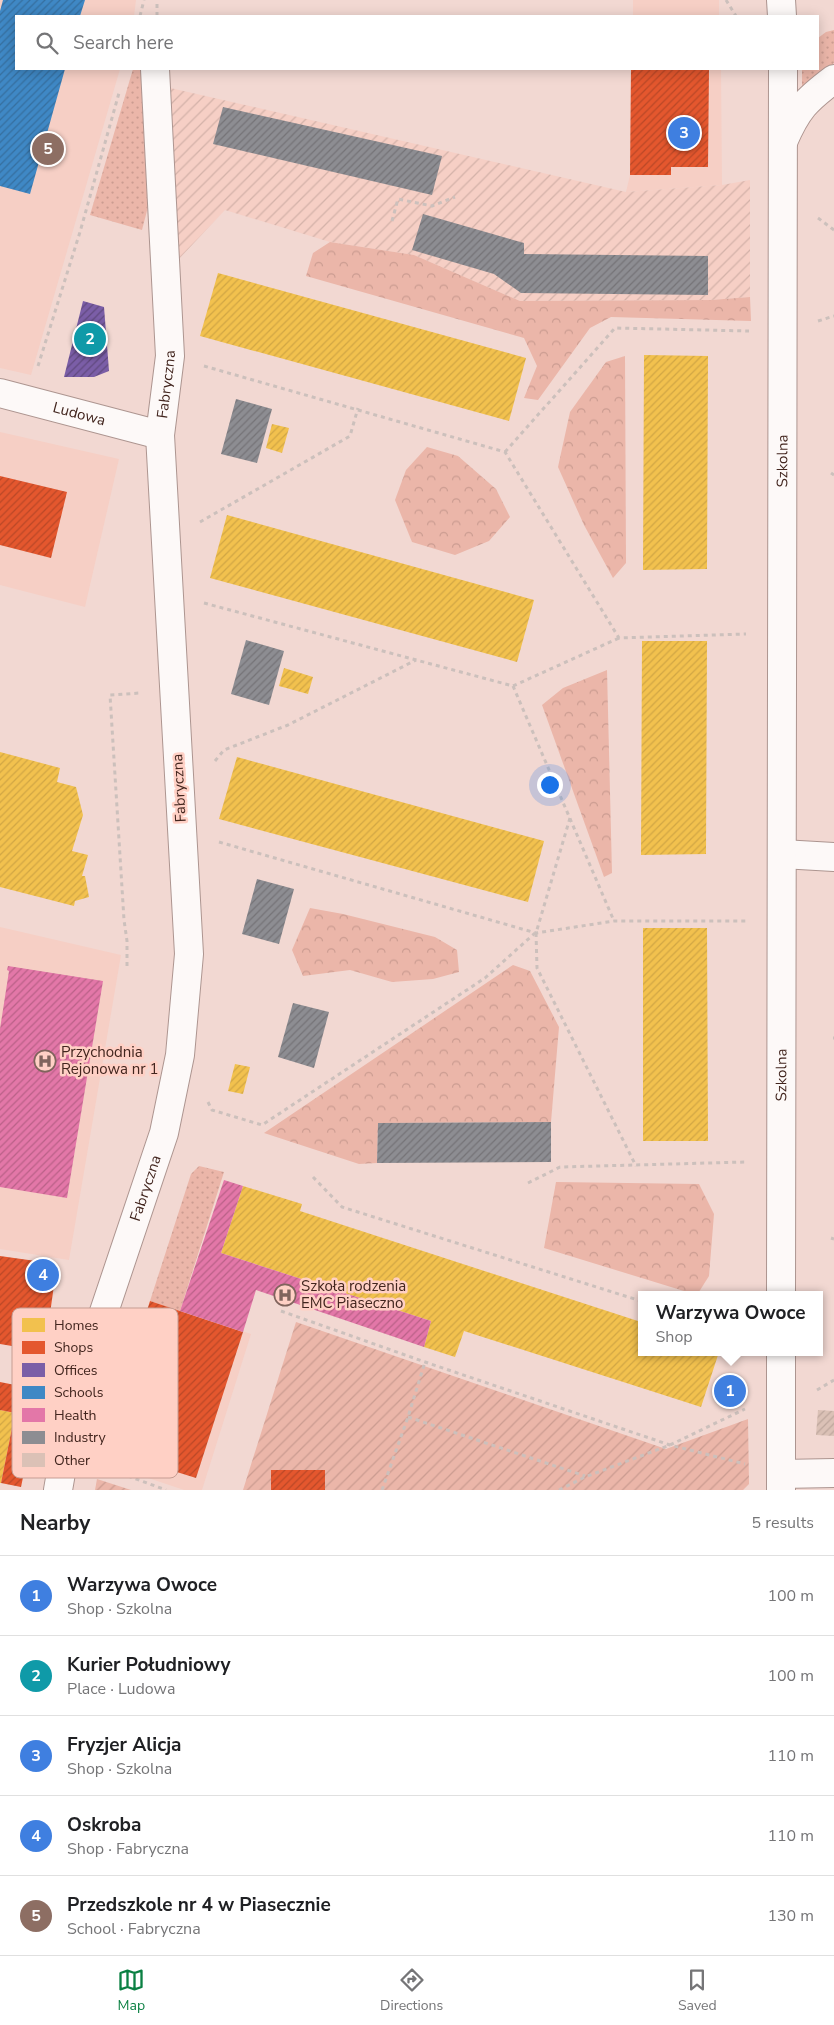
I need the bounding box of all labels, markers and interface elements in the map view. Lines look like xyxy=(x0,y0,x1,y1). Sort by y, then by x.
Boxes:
search box xyxy=(15,15,819,70)
icon: search xyxy=(33,29,61,57)
text: Search here xyxy=(73,30,174,56)
pin: 3 xyxy=(668,114,700,152)
pin: 5 xyxy=(32,130,64,168)
pin: 2 xyxy=(74,320,106,358)
street label: Fabryczna xyxy=(152,350,180,420)
street label: Ludowa xyxy=(51,397,108,430)
street label: Szkolna xyxy=(772,435,792,487)
street label: Fabryczna xyxy=(167,753,191,823)
your location xyxy=(537,772,563,798)
place label: Przychodnia Rejonowa nr 1 xyxy=(61,1042,159,1079)
hospital icon: Przychodnia Rejonowa nr 1 xyxy=(33,1049,57,1073)
street label: Szkolna xyxy=(771,1049,791,1101)
street label: Fabryczna xyxy=(125,1153,166,1224)
pin: 4 xyxy=(27,1256,59,1294)
place label: Szkoła rodzenia EMC Piaseczno xyxy=(301,1276,406,1313)
hospital icon: Szkoła rodzenia EMC Piaseczno xyxy=(273,1283,297,1307)
popup xyxy=(638,1291,823,1356)
text: Warzywa Owoce xyxy=(655,1300,806,1326)
legend xyxy=(12,1308,178,1478)
text: Homes xyxy=(54,1316,99,1335)
text: Shop xyxy=(655,1326,693,1348)
text: Shops xyxy=(54,1338,94,1357)
text: Offices xyxy=(54,1361,98,1380)
pin: 1 xyxy=(714,1372,746,1410)
text: Schools xyxy=(54,1383,104,1402)
text: Health xyxy=(54,1406,96,1425)
text: Industry xyxy=(54,1428,107,1447)
text: Other xyxy=(54,1451,90,1470)
text: Nearby xyxy=(20,1509,90,1537)
text: 5 results xyxy=(752,1512,814,1534)
text: Warzywa Owoce xyxy=(67,1572,217,1598)
text: 1 xyxy=(31,1585,41,1607)
text: 100 m xyxy=(767,1585,814,1607)
text: Shop · Szkolna xyxy=(67,1598,172,1620)
text: Kurier Południowy xyxy=(67,1652,231,1678)
text: 2 xyxy=(31,1665,41,1687)
text: 100 m xyxy=(767,1665,814,1687)
text: Place · Ludowa xyxy=(67,1678,175,1700)
text: Fryzjer Alicja xyxy=(67,1732,181,1758)
text: 3 xyxy=(31,1745,41,1767)
text: 110 m xyxy=(767,1745,814,1767)
text: Shop · Szkolna xyxy=(67,1758,172,1780)
text: Oskroba xyxy=(67,1812,141,1838)
text: 4 xyxy=(31,1825,41,1847)
text: 110 m xyxy=(767,1825,814,1847)
text: Shop · Fabryczna xyxy=(67,1838,189,1860)
text: Przedszkole nr 4 w Piasecznie xyxy=(67,1892,331,1918)
text: 5 xyxy=(31,1905,41,1927)
text: 130 m xyxy=(767,1905,814,1927)
text: School · Fabryczna xyxy=(67,1918,201,1940)
tab: Map xyxy=(117,1966,145,2015)
tab: Directions xyxy=(380,1966,443,2015)
tab: Saved xyxy=(678,1966,717,2015)

